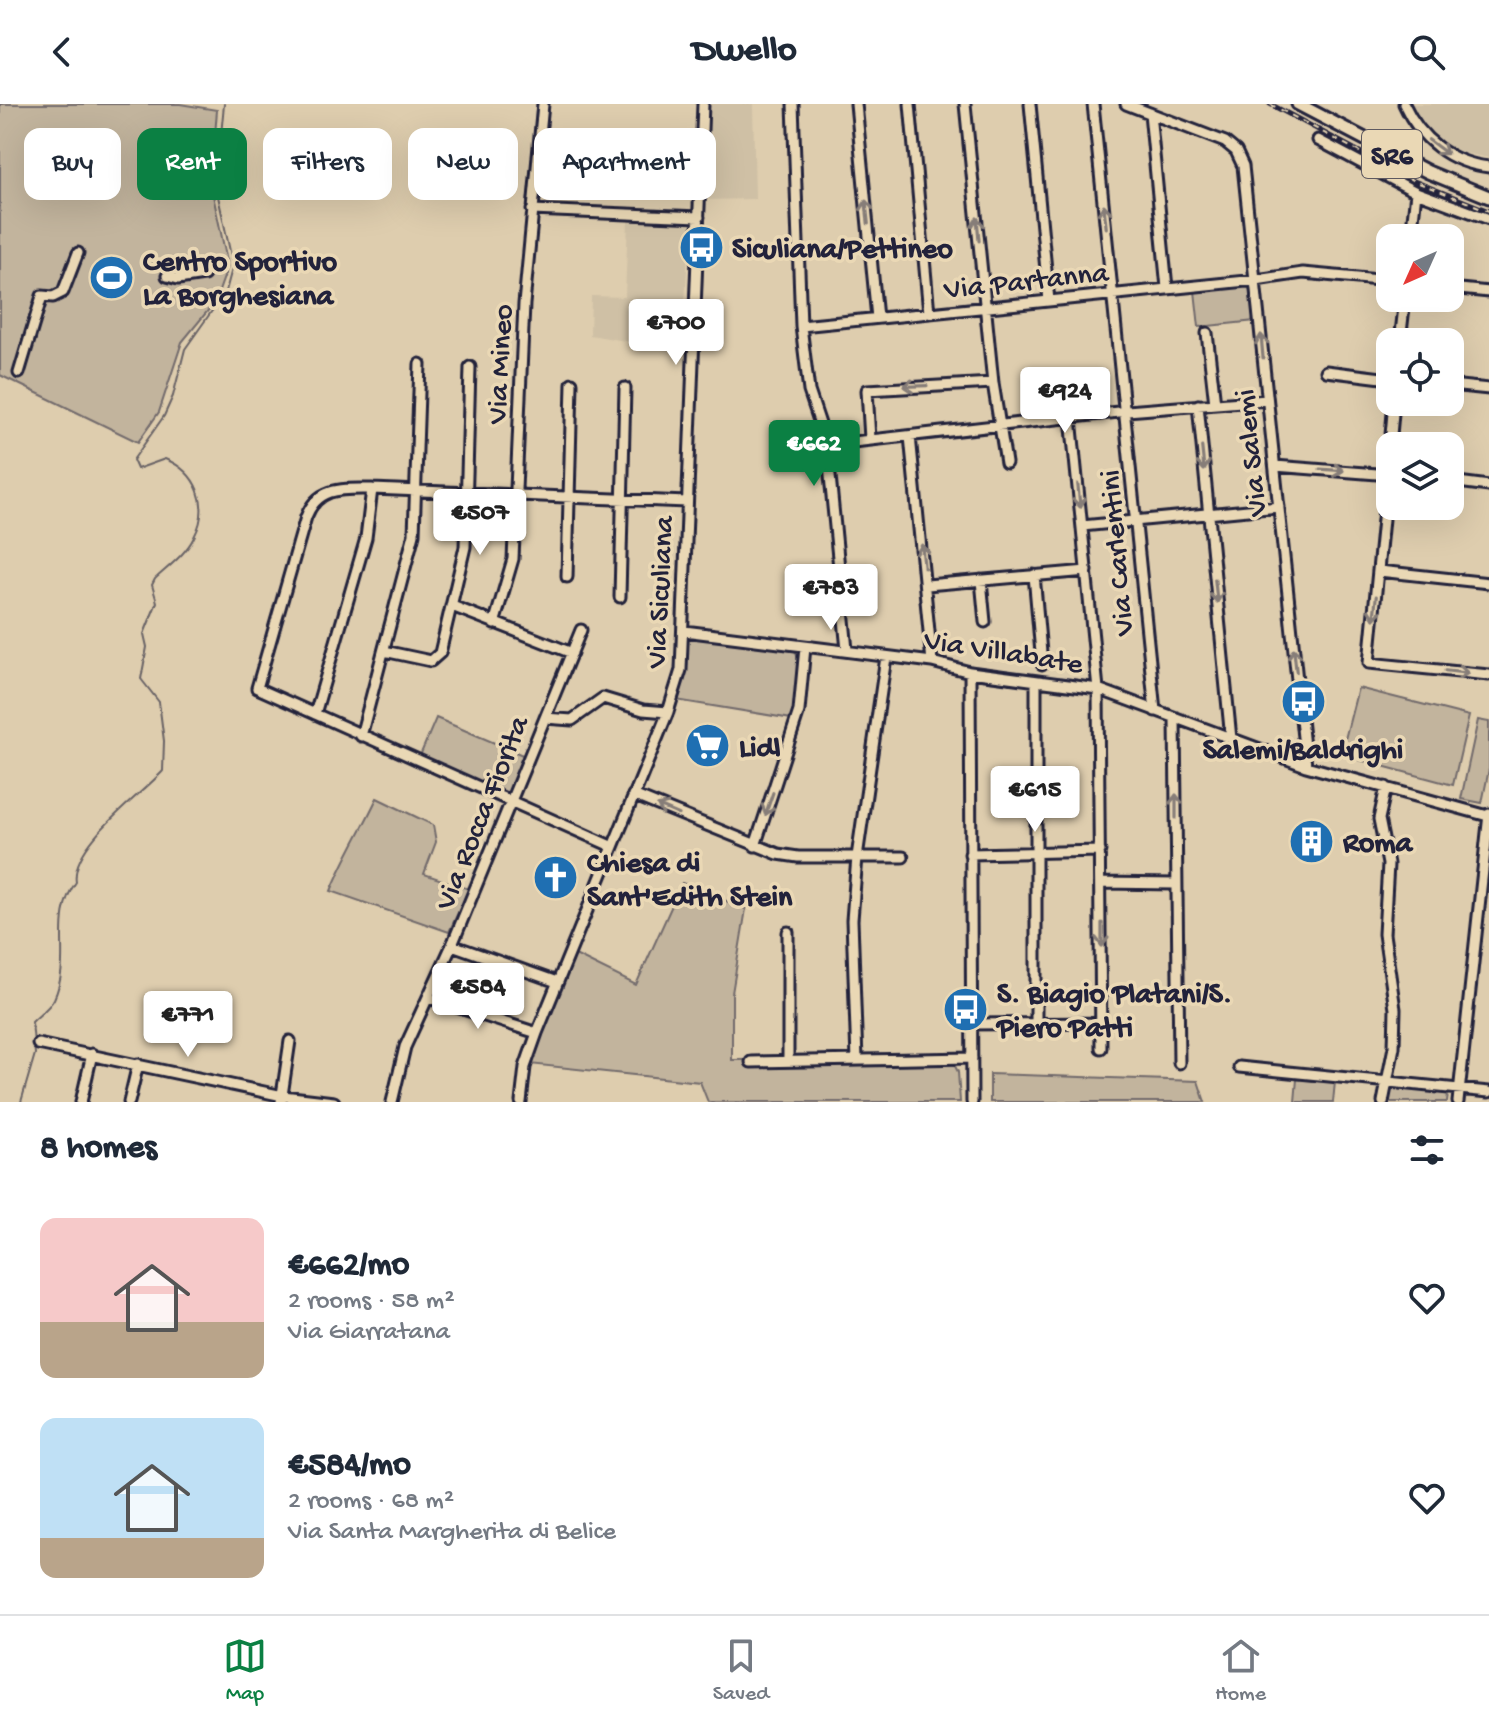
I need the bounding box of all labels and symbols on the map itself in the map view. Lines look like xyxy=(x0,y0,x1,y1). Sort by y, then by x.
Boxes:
road number: SR6 xyxy=(1362,130,1422,178)
one-way arrow xyxy=(1427,138,1448,155)
one-way arrow xyxy=(859,199,874,226)
one-way arrow xyxy=(1098,203,1113,230)
one-way arrow xyxy=(970,217,985,243)
bus stop icon: Siculiana/Pettineo xyxy=(677,223,725,271)
north arrow xyxy=(1376,224,1464,312)
place label: Siculiana/Pettineo xyxy=(732,234,953,269)
place label: Centro Sportivo La Borghesiana xyxy=(143,247,337,316)
sports icon: Centro Sportivo La Borghesiana xyxy=(88,253,136,301)
street label: Via Partanna xyxy=(942,257,1112,310)
pin: €700 xyxy=(629,299,723,367)
street label: Via Mineo xyxy=(482,304,523,426)
one-way arrow xyxy=(1254,333,1269,360)
pin: €924 xyxy=(1018,367,1112,435)
one-way arrow xyxy=(902,378,929,393)
street label: Via Salemi xyxy=(1229,387,1278,519)
pin: €662 xyxy=(767,420,861,488)
one-way arrow xyxy=(1196,445,1211,472)
one-way arrow xyxy=(1318,463,1345,478)
street label: Via Carlentini xyxy=(1095,468,1144,638)
one-way arrow xyxy=(1072,482,1087,509)
pin: €507 xyxy=(433,489,527,557)
street label: Via Siculiana xyxy=(641,514,684,670)
one-way arrow xyxy=(916,543,931,570)
pin: €783 xyxy=(784,564,878,632)
one-way arrow xyxy=(1209,577,1224,604)
one-way arrow xyxy=(1367,595,1382,621)
street label: Via Villabate xyxy=(920,624,1086,684)
one-way arrow xyxy=(1287,647,1302,674)
one-way arrow xyxy=(1443,664,1470,679)
bus stop icon: Salemi/Baldrighi xyxy=(1279,678,1327,726)
street label: Via Rocca Fiorita xyxy=(429,710,539,917)
supermarket icon: Lidl xyxy=(684,722,732,770)
place label: Lidl xyxy=(739,733,781,768)
place label: Salemi/Baldrighi xyxy=(1203,735,1403,770)
pin: €615 xyxy=(988,766,1082,834)
one-way arrow xyxy=(761,791,776,816)
one-way arrow xyxy=(1168,793,1184,820)
one-way arrow xyxy=(656,801,681,816)
building icon: Roma xyxy=(1288,817,1336,865)
place label: Roma xyxy=(1342,828,1414,863)
place label: Chiesa di Sant'Edith Stein xyxy=(587,848,793,917)
church icon: Chiesa di Sant'Edith Stein xyxy=(532,854,580,902)
one-way arrow xyxy=(1094,921,1110,948)
pin: €584 xyxy=(431,963,525,1031)
place label: S. Biagio Platani/S. Piero Patti xyxy=(995,979,1232,1048)
bus stop icon: S. Biagio Platani/S. Piero Patti xyxy=(942,985,990,1033)
pin: €771 xyxy=(141,991,235,1059)

